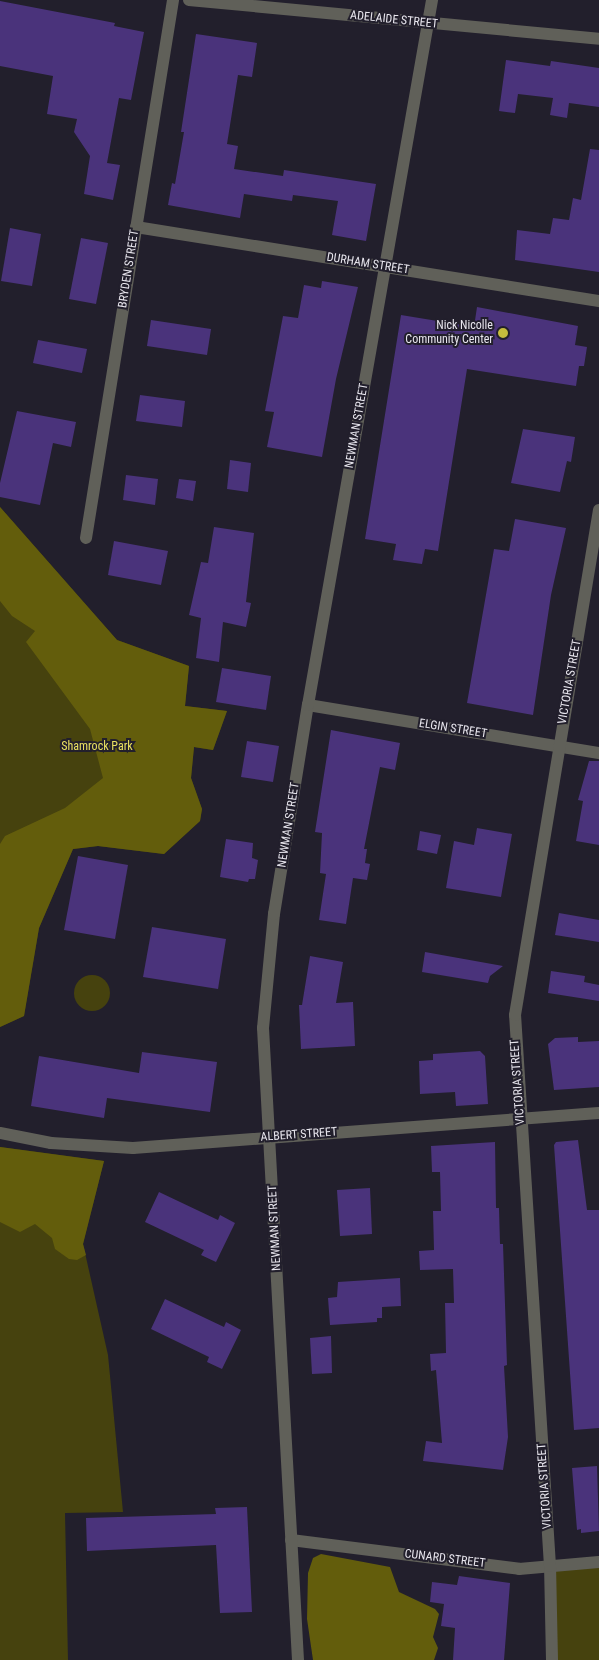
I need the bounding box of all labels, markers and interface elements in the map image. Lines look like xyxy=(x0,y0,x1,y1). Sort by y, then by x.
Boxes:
street label: ADELAIDE STREET xyxy=(349,8,439,32)
street label: BRYDEN STREET xyxy=(116,229,142,309)
street label: DURHAM STREET xyxy=(326,250,410,278)
place label: Nick Nicolle Community Center xyxy=(405,319,493,347)
marker: Nick Nicolle Community Center xyxy=(497,327,509,339)
street label: NEWMAN STREET xyxy=(342,382,372,470)
street label: VICTORIA STREET xyxy=(555,638,585,726)
street label: ELGIN STREET xyxy=(418,717,488,741)
park label: Shamrock Park xyxy=(61,740,133,754)
street label: NEWMAN STREET xyxy=(275,781,303,869)
street label: VICTORIA STREET xyxy=(508,1039,528,1125)
street label: ALBERT STREET xyxy=(260,1125,338,1145)
street label: NEWMAN STREET xyxy=(266,1185,284,1271)
street label: VICTORIA STREET xyxy=(535,1443,555,1529)
street label: CUNARD STREET xyxy=(404,1547,486,1571)

